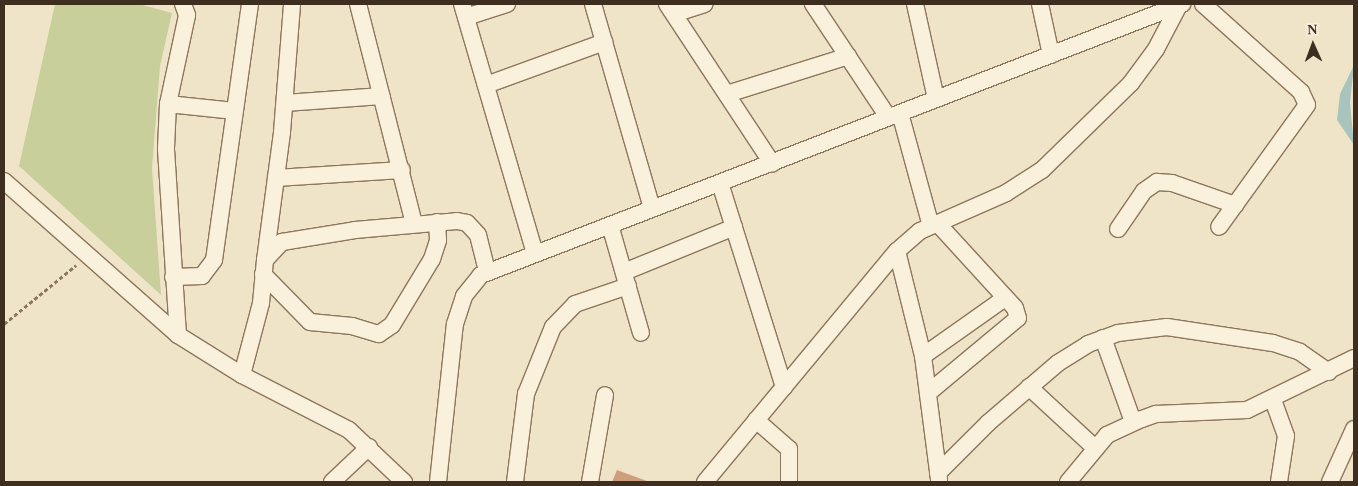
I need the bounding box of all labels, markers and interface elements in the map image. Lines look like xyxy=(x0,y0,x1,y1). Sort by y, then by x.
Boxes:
north arrow xyxy=(1288,20,1338,70)
text: N xyxy=(1307,22,1318,37)

